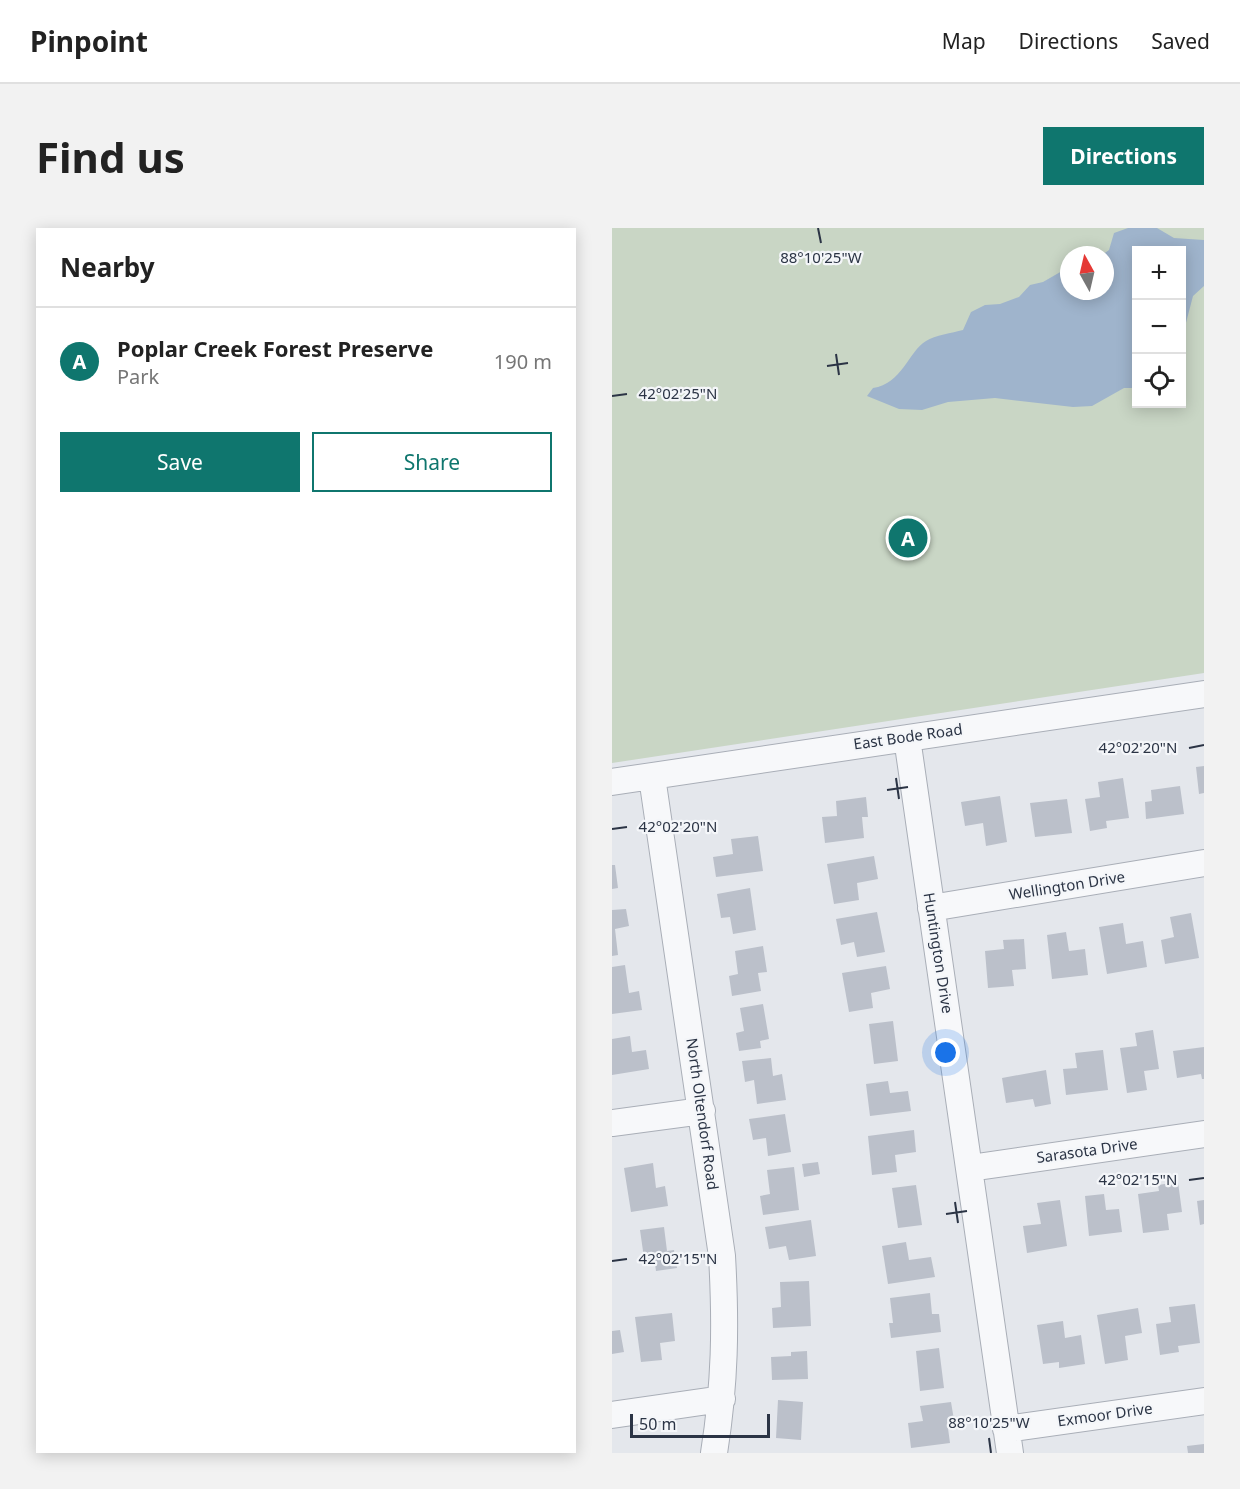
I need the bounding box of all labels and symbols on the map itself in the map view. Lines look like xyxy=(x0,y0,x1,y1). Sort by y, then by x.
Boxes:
north arrow xyxy=(1060,246,1114,300)
text: 88°10'25"W xyxy=(780,247,862,267)
text: 42°02'25"N xyxy=(639,383,717,403)
pin: A xyxy=(888,516,928,560)
street label: East Bode Road xyxy=(852,718,964,754)
text: 42°02'20"N xyxy=(1099,737,1177,757)
text: 42°02'20"N xyxy=(639,816,717,836)
street label: Wellington Drive xyxy=(1008,866,1126,904)
street label: Huntington Drive xyxy=(920,891,958,1015)
street label: North Oltendorf Road xyxy=(682,1036,724,1191)
your location xyxy=(931,1038,960,1067)
street label: Sarasota Drive xyxy=(1035,1133,1139,1167)
text: 42°02'15"N xyxy=(1099,1169,1177,1189)
text: 42°02'15"N xyxy=(639,1248,717,1268)
street label: Exmoor Drive xyxy=(1056,1397,1154,1431)
scale bar xyxy=(630,1411,770,1438)
text: 88°10'25"W xyxy=(948,1412,1030,1432)

